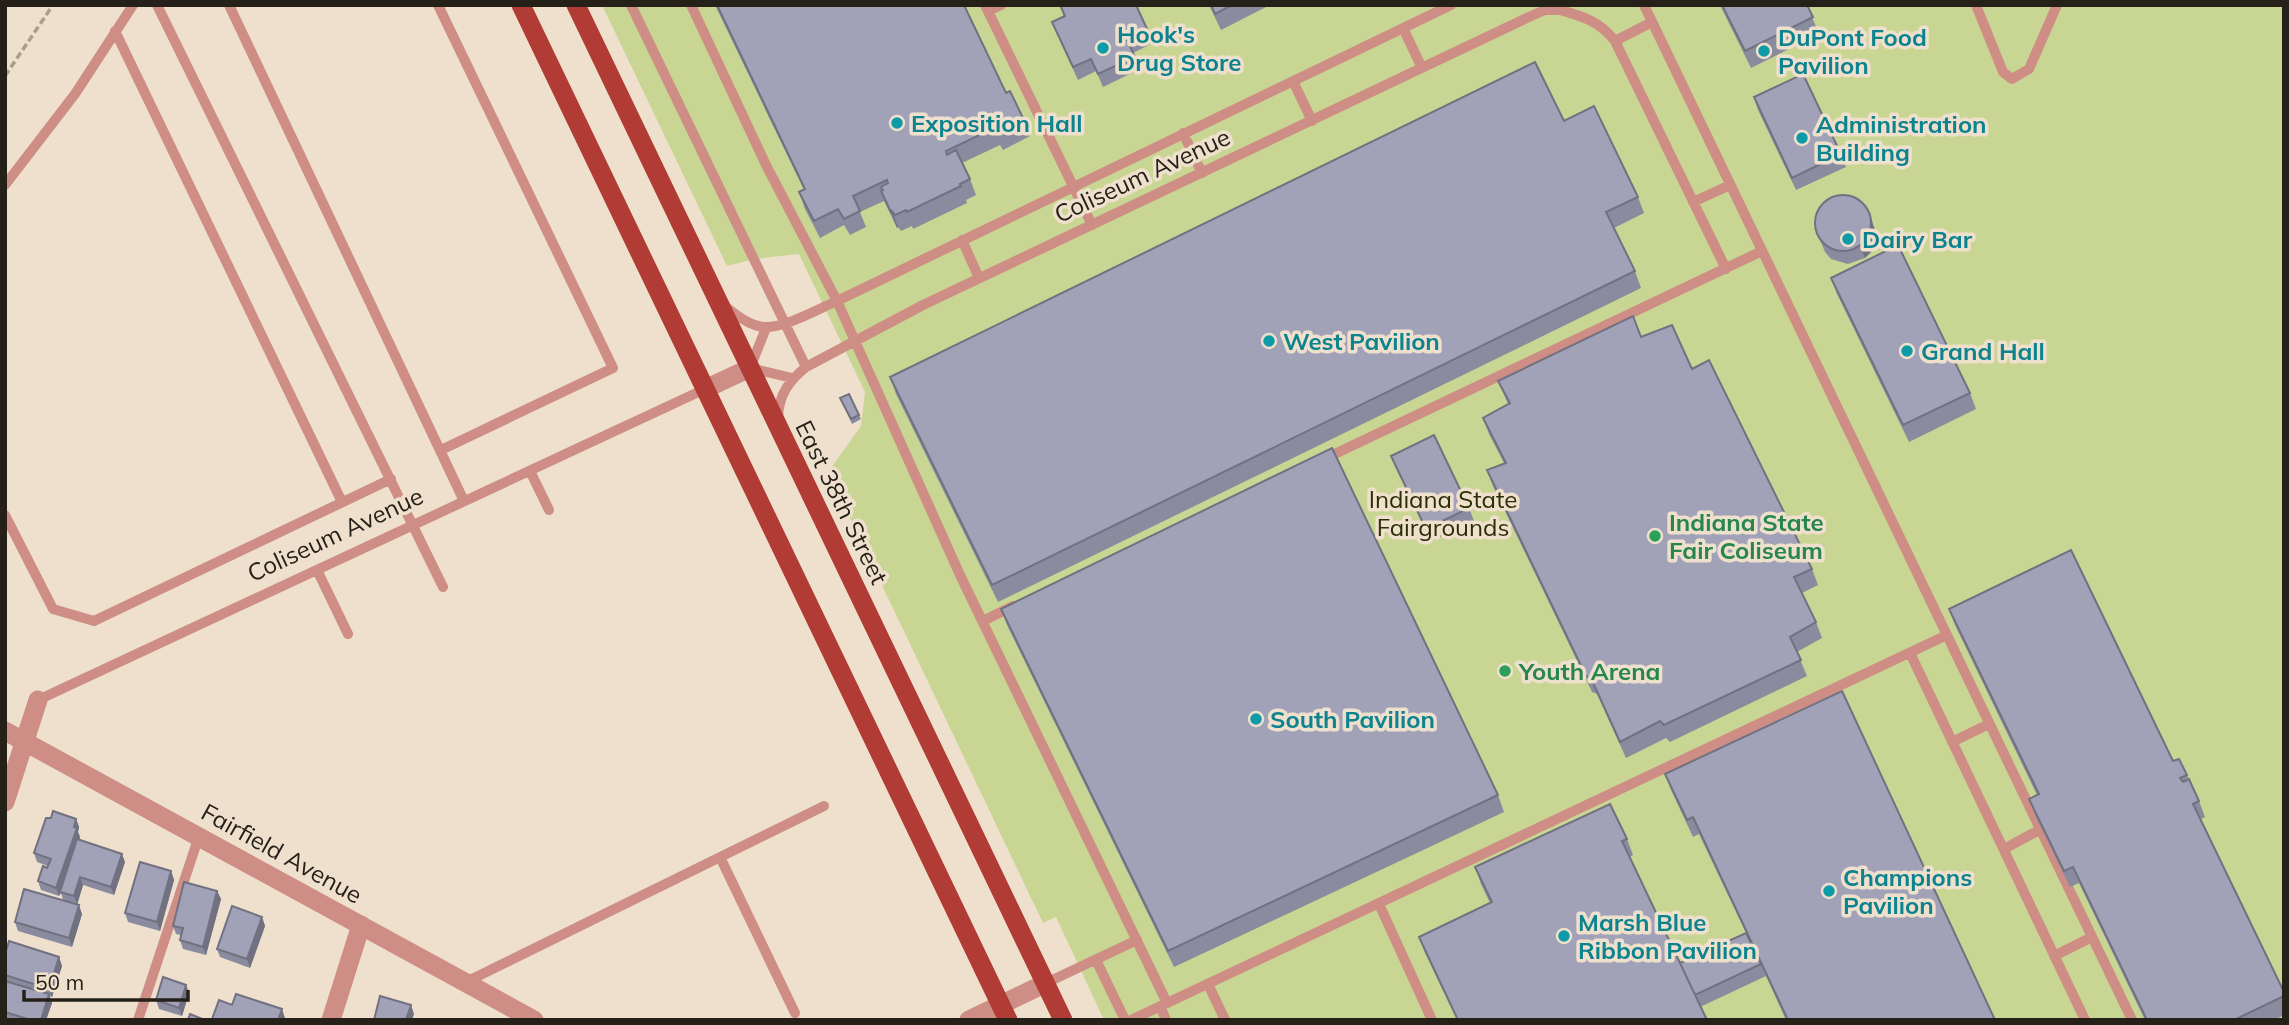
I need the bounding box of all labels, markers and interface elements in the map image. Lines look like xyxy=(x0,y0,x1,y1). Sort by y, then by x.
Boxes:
place label: Hook's Drug Store xyxy=(1117,19,1241,77)
place label: DuPont Food Pavilion xyxy=(1778,22,1927,80)
marker: Hook's Drug Store xyxy=(1095,40,1111,56)
marker: DuPont Food Pavilion xyxy=(1756,43,1772,59)
place label: Exposition Hall xyxy=(911,108,1082,138)
place label: Administration Building xyxy=(1816,109,1987,167)
marker: Exposition Hall xyxy=(889,115,905,131)
street label: Coliseum Avenue xyxy=(1049,121,1235,229)
marker: Administration Building xyxy=(1794,130,1810,146)
place label: Dairy Bar xyxy=(1862,224,1973,254)
marker: Dairy Bar xyxy=(1840,231,1856,247)
place label: West Pavilion xyxy=(1283,326,1440,356)
marker: West Pavilion xyxy=(1261,333,1277,349)
place label: Grand Hall xyxy=(1921,336,2045,366)
marker: Grand Hall xyxy=(1899,343,1915,359)
street label: East 38th Street xyxy=(789,415,895,589)
street label: Coliseum Avenue xyxy=(242,480,428,588)
park label: Indiana State Fairgrounds xyxy=(1369,484,1517,542)
place label: Indiana State Fair Coliseum xyxy=(1669,507,1824,565)
marker: Indiana State Fair Coliseum xyxy=(1647,528,1663,544)
place label: Youth Arena xyxy=(1518,656,1661,686)
marker: Youth Arena xyxy=(1497,663,1513,679)
place label: South Pavilion xyxy=(1270,704,1435,734)
marker: South Pavilion xyxy=(1248,711,1264,727)
street label: Fairfield Avenue xyxy=(196,796,368,910)
place label: Champions Pavilion xyxy=(1843,862,1972,920)
marker: Champions Pavilion xyxy=(1821,883,1837,899)
place label: Marsh Blue Ribbon Pavilion xyxy=(1578,907,1757,965)
marker: Marsh Blue Ribbon Pavilion xyxy=(1556,928,1572,944)
scale bar xyxy=(24,958,189,1002)
text: 50 m xyxy=(35,969,84,995)

